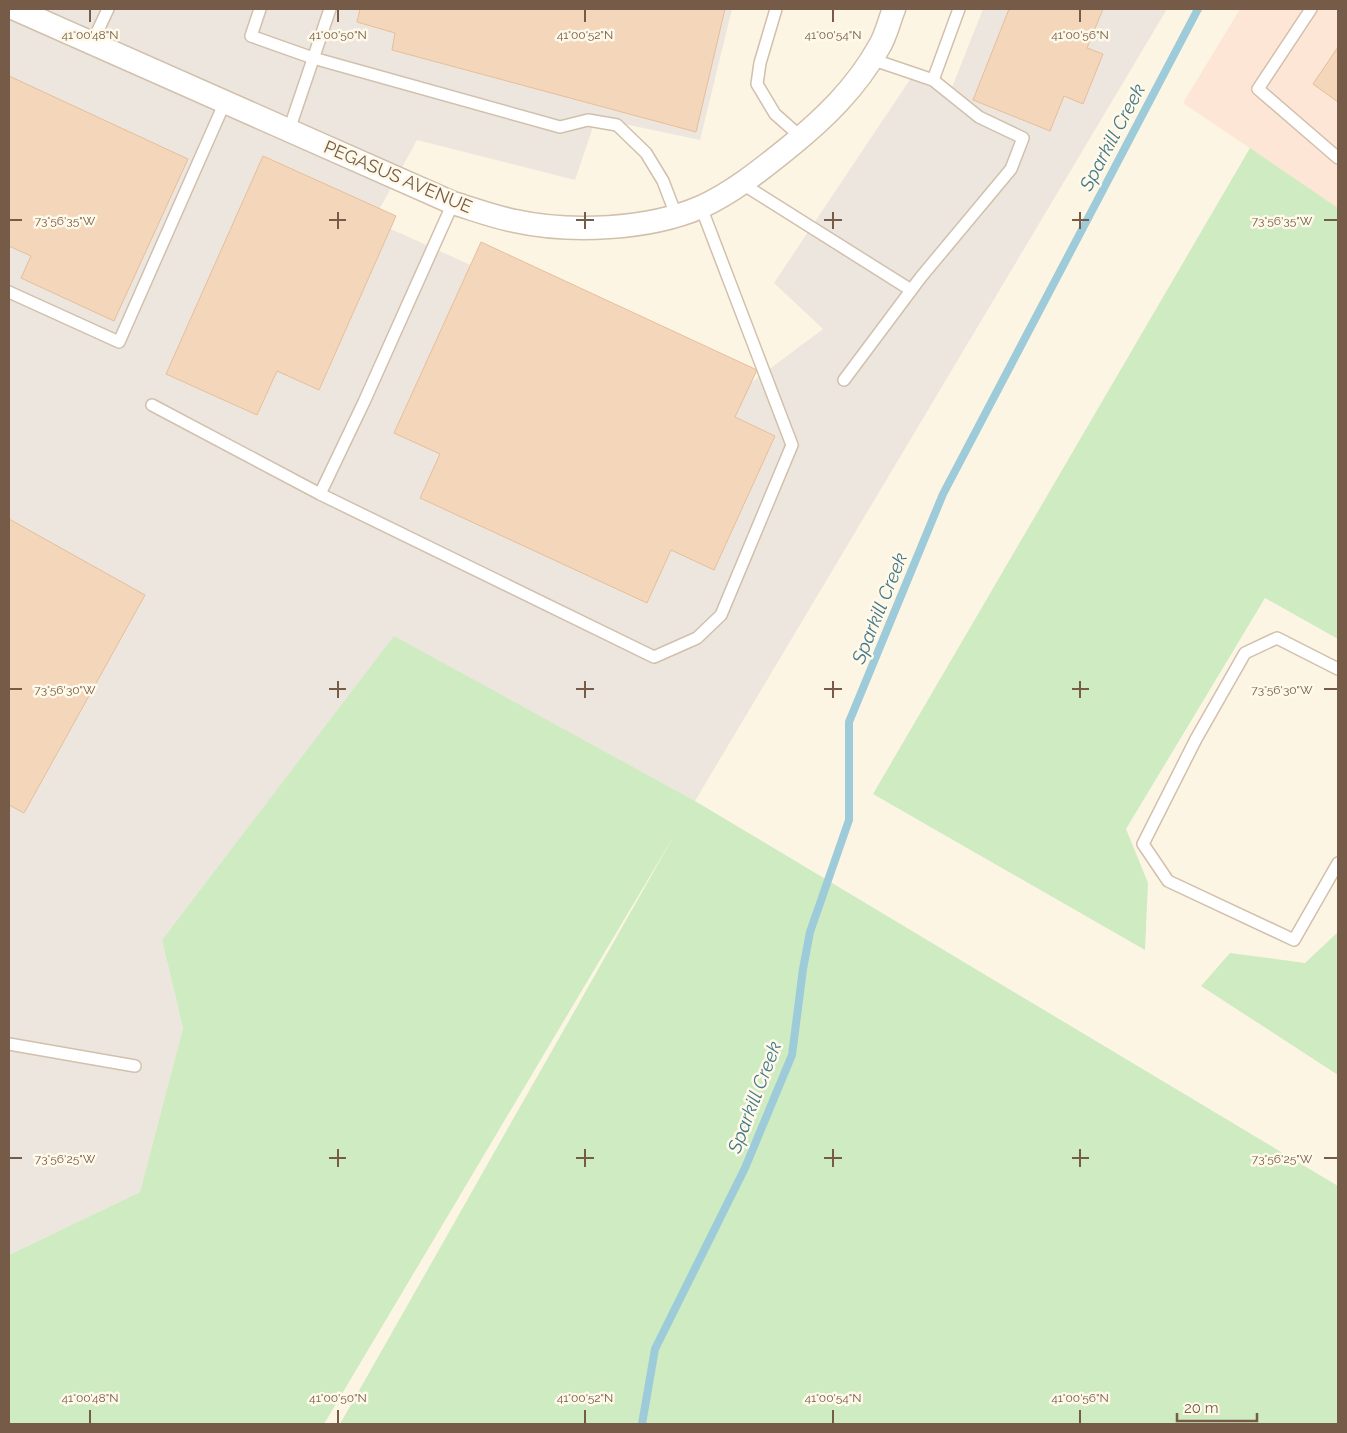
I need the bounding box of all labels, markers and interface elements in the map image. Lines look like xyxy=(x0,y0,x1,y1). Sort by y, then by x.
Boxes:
text: 41°00'48"N xyxy=(62,28,118,42)
text: 41°00'50"N xyxy=(309,28,367,42)
text: 41°00'52"N xyxy=(557,28,613,42)
text: 41°00'54"N xyxy=(805,28,862,42)
text: 41°00'56"N xyxy=(1051,28,1109,42)
water label: Sparkill Creek xyxy=(1074,80,1149,195)
street label: PEGASUS AVENUE xyxy=(321,136,475,217)
text: 73°56'35"W xyxy=(35,214,96,228)
text: 73°56'35"W xyxy=(1252,214,1313,228)
water label: Sparkill Creek xyxy=(846,549,911,668)
text: 73°56'30"W xyxy=(34,683,96,697)
text: 73°56'30"W xyxy=(1251,683,1313,697)
water label: Sparkill Creek xyxy=(722,1038,785,1157)
text: 73°56'25"W xyxy=(35,1152,96,1166)
text: 73°56'25"W xyxy=(1252,1152,1313,1166)
scale bar xyxy=(1177,1390,1257,1422)
text: 41°00'48"N xyxy=(62,1391,118,1405)
text: 41°00'50"N xyxy=(309,1391,367,1405)
text: 41°00'52"N xyxy=(557,1391,613,1405)
text: 41°00'54"N xyxy=(805,1391,862,1405)
text: 41°00'56"N xyxy=(1051,1391,1109,1405)
text: 20 m xyxy=(1184,1399,1219,1417)

